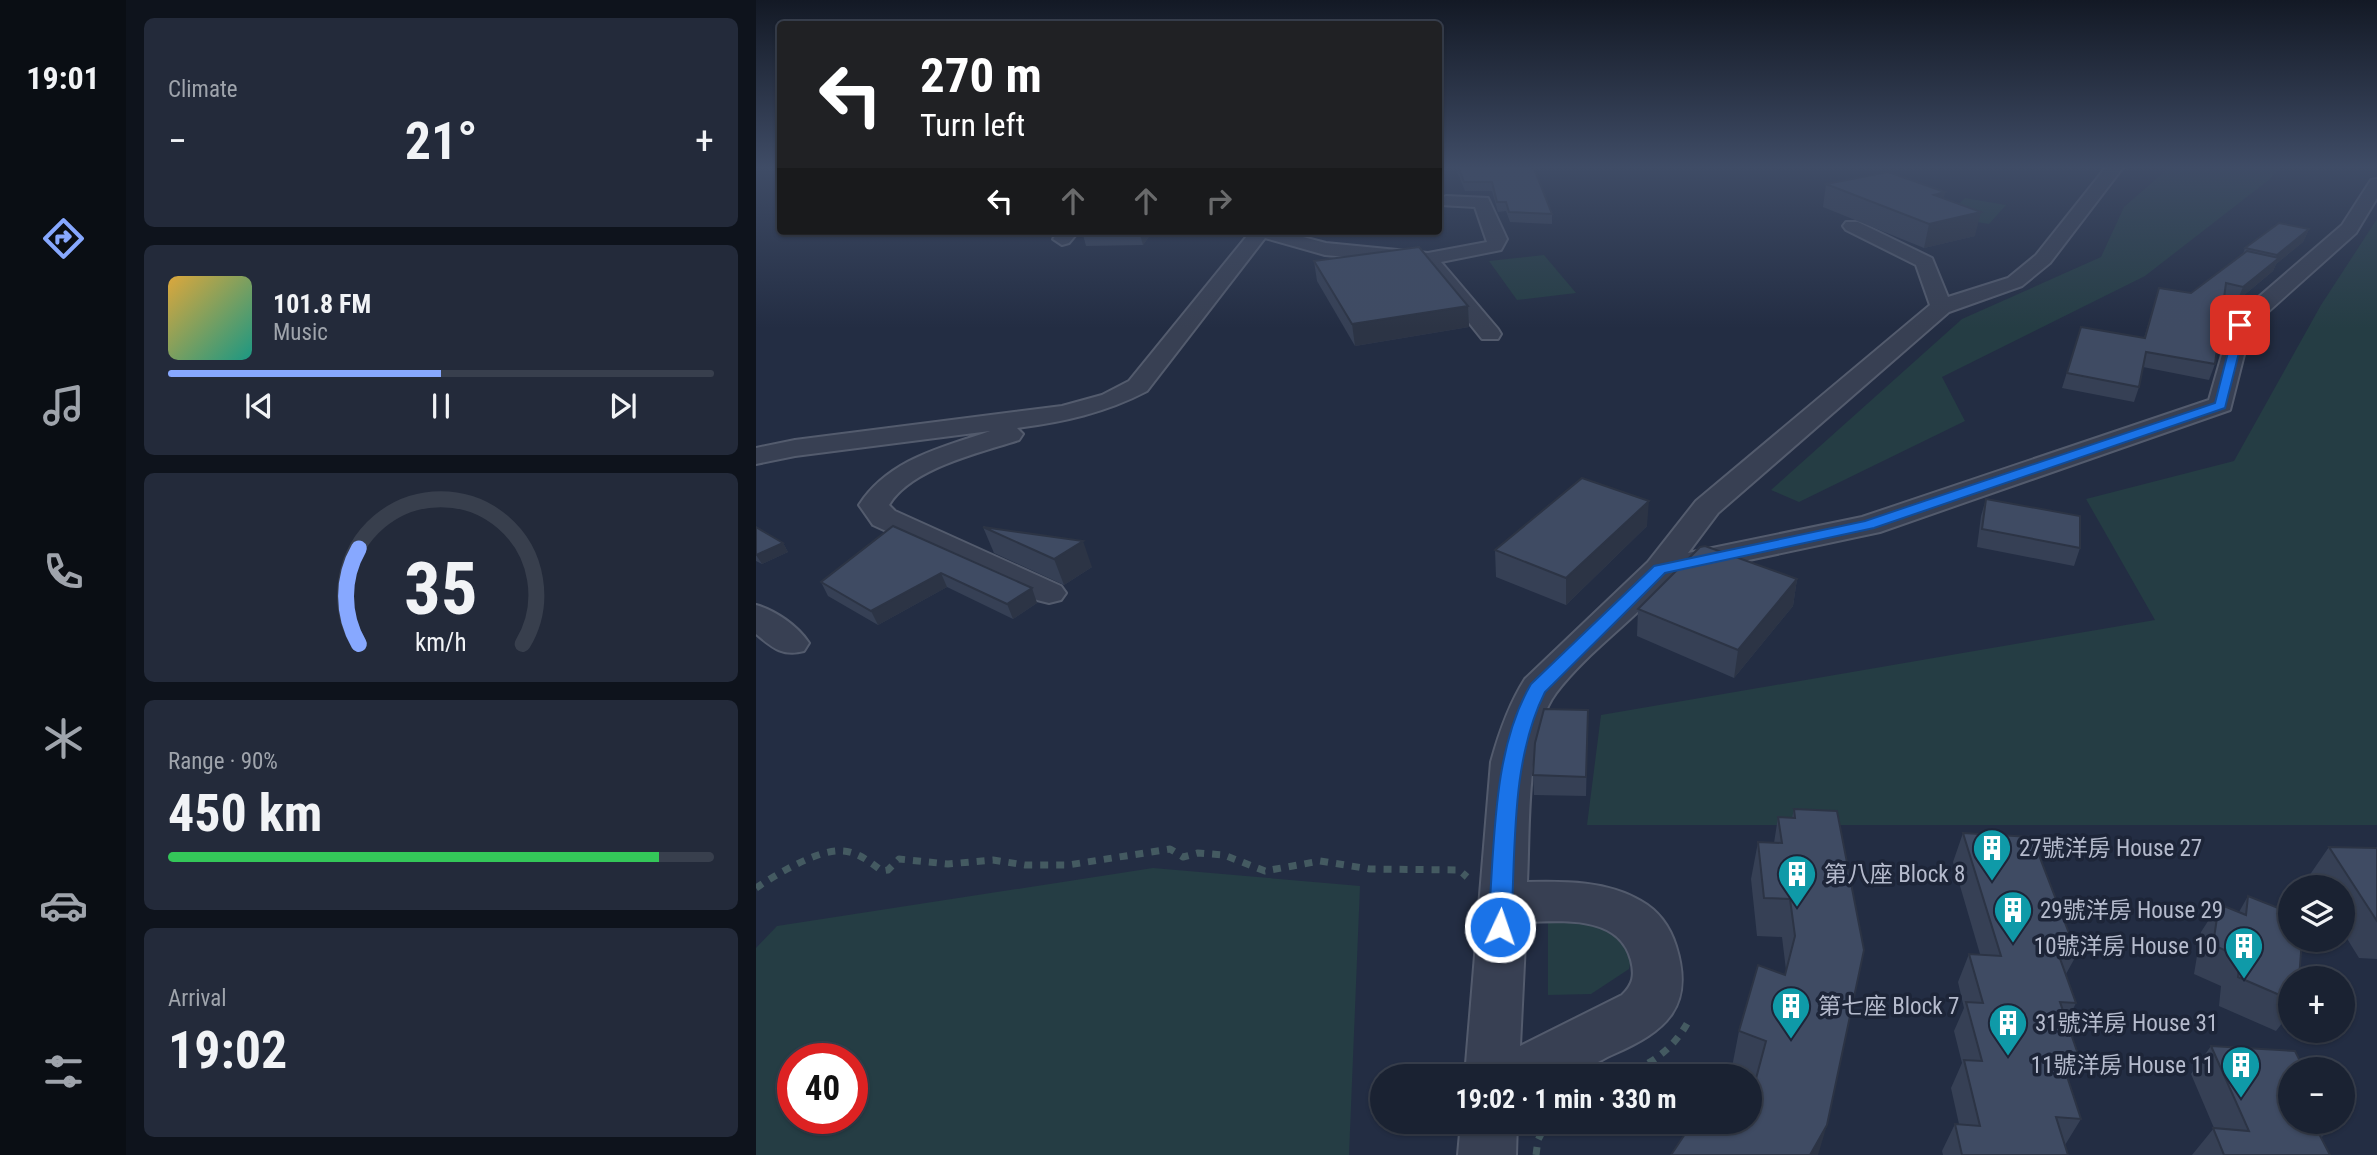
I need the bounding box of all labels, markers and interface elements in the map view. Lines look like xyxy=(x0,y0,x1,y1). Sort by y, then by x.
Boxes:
text: 270 m xyxy=(920,47,1042,104)
icon: left xyxy=(805,49,896,140)
text: 19:01 xyxy=(26,59,100,97)
text: Climate xyxy=(168,76,238,103)
text: Turn left xyxy=(920,106,1025,144)
text: 21° xyxy=(405,111,477,172)
text: − xyxy=(168,119,187,163)
text: + xyxy=(695,119,714,163)
icon: left xyxy=(981,182,1019,220)
icon: ahead xyxy=(1054,182,1092,220)
icon: ahead xyxy=(1127,182,1165,220)
icon: right xyxy=(1200,182,1238,220)
icon: directions xyxy=(39,214,88,263)
text: 101.8 FM xyxy=(273,289,371,319)
pin xyxy=(2210,295,2270,355)
icon: arrive xyxy=(2221,306,2259,344)
text: Music xyxy=(273,319,328,346)
icon: music xyxy=(39,381,88,430)
icon: previous xyxy=(240,387,278,425)
icon: pause xyxy=(422,387,460,425)
icon: next xyxy=(604,387,642,425)
text: 35 xyxy=(404,546,478,632)
icon: phone xyxy=(39,547,88,596)
text: km/h xyxy=(415,627,467,656)
icon: climate xyxy=(39,714,88,763)
text: Range · 90% xyxy=(168,748,278,775)
text: 450 km xyxy=(168,783,322,844)
building icon: 27號洋房 House 27 xyxy=(1971,827,2013,882)
place label: 27號洋房 House 27 xyxy=(2019,835,2202,862)
building icon: 第八座 Block 8 xyxy=(1776,853,1818,908)
place label: 第八座 Block 8 xyxy=(1824,861,1965,888)
map controls xyxy=(2278,875,2355,1134)
button: layers xyxy=(2278,875,2355,952)
icon: car xyxy=(39,881,88,930)
building icon: 29號洋房 House 29 xyxy=(1992,889,2034,944)
position arrow xyxy=(1463,890,1537,964)
place label: 29號洋房 House 29 xyxy=(2040,897,2223,924)
building icon: 10號洋房 House 10 xyxy=(2223,925,2265,980)
place label: 10號洋房 House 10 xyxy=(2034,933,2217,960)
button: + xyxy=(2278,966,2355,1043)
text: Arrival xyxy=(168,985,227,1012)
building icon: 第七座 Block 7 xyxy=(1770,985,1812,1040)
place label: 第七座 Block 7 xyxy=(1818,993,1959,1020)
building icon: 31號洋房 House 31 xyxy=(1987,1002,2029,1057)
place label: 31號洋房 House 31 xyxy=(2035,1010,2218,1037)
text: 19:02 xyxy=(168,1020,287,1081)
speed limit sign: 40 xyxy=(777,1043,868,1134)
building icon: 11號洋房 House 11 xyxy=(2220,1044,2262,1099)
icon: filters xyxy=(39,1047,88,1096)
place label: 11號洋房 House 11 xyxy=(2031,1052,2214,1079)
button: − xyxy=(2278,1057,2355,1134)
text: 19:02 · 1 min · 330 m xyxy=(1456,1084,1676,1114)

